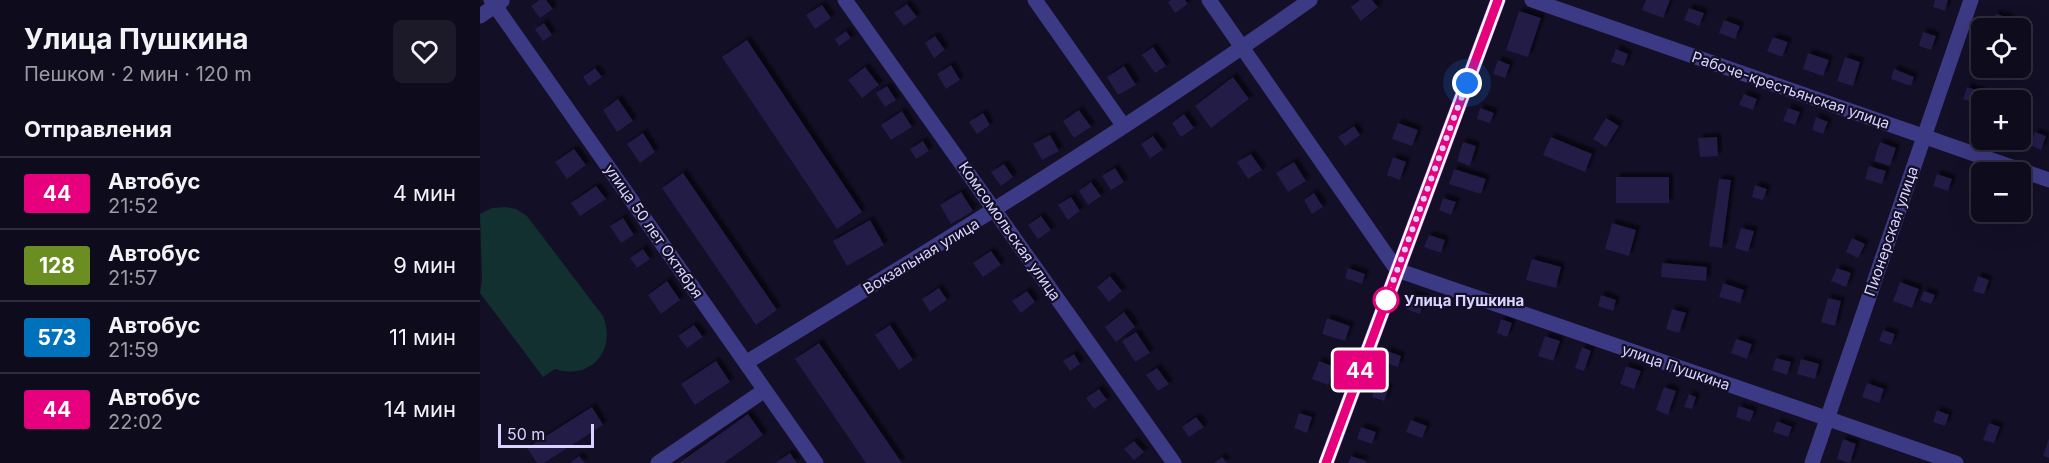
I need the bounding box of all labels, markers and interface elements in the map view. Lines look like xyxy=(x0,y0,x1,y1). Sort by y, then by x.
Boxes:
map controls xyxy=(1971,18,2031,222)
button: locate xyxy=(1971,18,2031,78)
button: heart xyxy=(393,20,456,83)
text: Улица Пушкина xyxy=(24,22,249,56)
street label: Рабоче-крестьянская улица xyxy=(1690,47,1892,133)
text: Пешком · 2 мин · 120 m xyxy=(24,62,252,86)
your location xyxy=(1452,68,1482,98)
button: + xyxy=(1971,90,2031,150)
text: Отправления xyxy=(24,116,172,142)
street label: Комсомольская улица xyxy=(955,158,1065,304)
street label: улица 50 лет Октября xyxy=(600,160,708,302)
button: − xyxy=(1971,162,2031,222)
street label: Пионерская улица xyxy=(1860,164,1922,298)
text: Автобус xyxy=(108,168,201,194)
text: 4 мин xyxy=(393,180,456,206)
text: 44 xyxy=(43,181,71,206)
text: 21:52 xyxy=(108,194,158,218)
street label: Вокзальная улица xyxy=(860,214,982,298)
text: Автобус xyxy=(108,240,201,266)
text: 9 мин xyxy=(393,252,456,278)
text: 128 xyxy=(39,253,75,278)
text: 21:57 xyxy=(108,266,158,290)
marker: Улица Пушкина xyxy=(1373,287,1399,313)
place label: Улица Пушкина xyxy=(1404,291,1524,310)
text: Автобус xyxy=(108,312,201,338)
text: 11 мин xyxy=(389,324,456,350)
text: 573 xyxy=(38,325,76,350)
text: 21:59 xyxy=(108,338,159,362)
street label: улица Пушкина xyxy=(1619,340,1733,394)
line badge: 44 xyxy=(1333,350,1387,389)
text: 44 xyxy=(1346,358,1374,383)
text: Автобус xyxy=(108,384,201,410)
text: 14 мин xyxy=(384,396,456,422)
text: 44 xyxy=(43,397,71,422)
text: 22:02 xyxy=(108,410,163,434)
scale bar xyxy=(498,421,594,448)
text: 50 m xyxy=(507,424,545,444)

